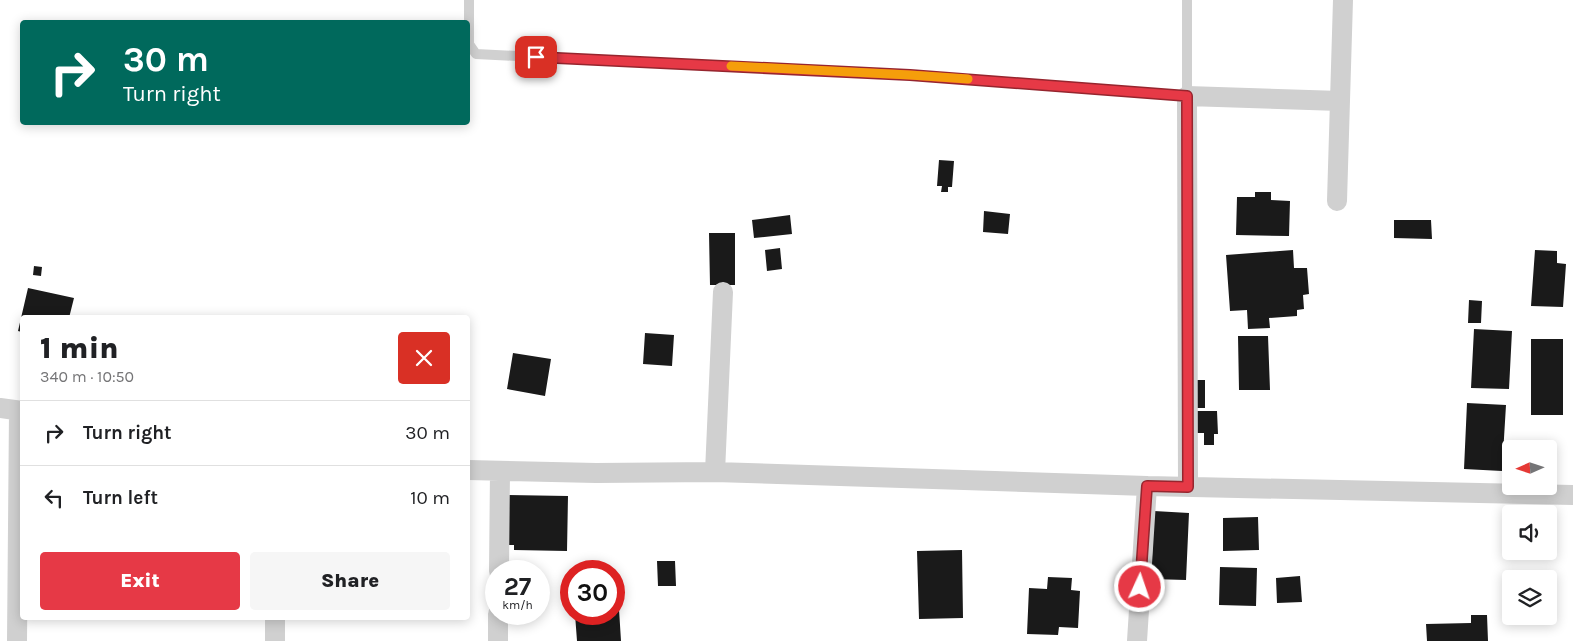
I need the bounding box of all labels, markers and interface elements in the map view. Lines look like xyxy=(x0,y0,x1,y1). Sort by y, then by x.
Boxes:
pin xyxy=(515,36,557,78)
text: 30 m xyxy=(123,39,209,80)
icon: right xyxy=(40,40,105,105)
icon: arrive xyxy=(522,43,550,71)
text: Turn right xyxy=(123,81,221,107)
text: 1 min xyxy=(40,330,119,366)
button: close xyxy=(398,332,450,384)
text: 340 m · 10:50 xyxy=(40,367,134,386)
icon: right xyxy=(40,419,68,447)
text: Turn right xyxy=(83,422,172,444)
text: 30 m xyxy=(405,422,450,444)
north arrow xyxy=(1502,440,1558,495)
map controls xyxy=(1502,440,1557,625)
icon: left xyxy=(40,484,68,512)
text: Turn left xyxy=(83,487,158,509)
text: 10 m xyxy=(410,487,450,509)
button: sound xyxy=(1502,505,1557,560)
button: Exit xyxy=(40,552,240,610)
button: Share xyxy=(250,552,450,610)
speed limit sign: 30 xyxy=(560,560,625,625)
position arrow xyxy=(1113,560,1165,612)
button: layers xyxy=(1502,570,1557,625)
text: 27 xyxy=(504,572,531,601)
text: km/h xyxy=(502,598,533,612)

